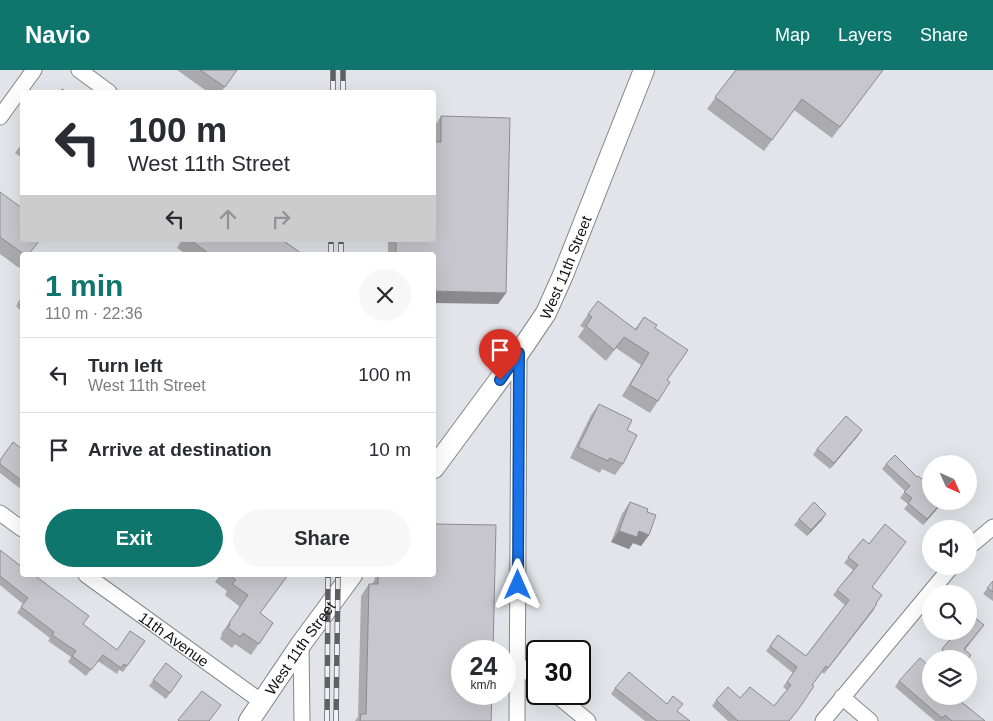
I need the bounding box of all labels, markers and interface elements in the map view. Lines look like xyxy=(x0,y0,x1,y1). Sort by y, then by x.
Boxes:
text: Navio xyxy=(25,21,90,48)
text: Map xyxy=(775,25,810,45)
text: Layers xyxy=(838,25,892,45)
text: Share xyxy=(920,25,968,45)
icon: left xyxy=(45,110,110,175)
text: 100 m xyxy=(128,110,227,149)
text: West 11th Street xyxy=(128,151,290,176)
icon: left xyxy=(161,205,189,233)
icon: ahead xyxy=(214,205,242,233)
icon: right xyxy=(267,205,295,233)
street label: West 11th Street xyxy=(536,212,594,321)
text: 1 min xyxy=(45,269,123,302)
button: close xyxy=(359,269,411,321)
text: 110 m · 22:36 xyxy=(45,305,143,322)
pin xyxy=(479,329,521,380)
icon: arrive xyxy=(486,336,514,364)
text: Turn left xyxy=(88,355,163,376)
icon: left xyxy=(45,361,73,389)
text: 100 m xyxy=(358,364,411,385)
text: West 11th Street xyxy=(88,377,206,394)
icon: arrive xyxy=(45,436,73,464)
text: Arrive at destination xyxy=(88,439,272,460)
text: 10 m xyxy=(369,439,411,460)
north arrow xyxy=(922,455,978,510)
map controls xyxy=(922,455,977,705)
button: Exit xyxy=(45,509,223,567)
button: Share xyxy=(233,509,411,567)
button: sound xyxy=(922,520,977,575)
position arrow xyxy=(491,558,543,610)
button: search xyxy=(922,585,977,640)
street label: West 11th Street xyxy=(261,597,339,698)
street label: 11th Avenue xyxy=(136,608,213,670)
speed limit sign: 30 xyxy=(526,640,591,705)
button: layers xyxy=(922,650,977,705)
text: 24 xyxy=(470,652,497,680)
text: km/h xyxy=(470,678,497,692)

